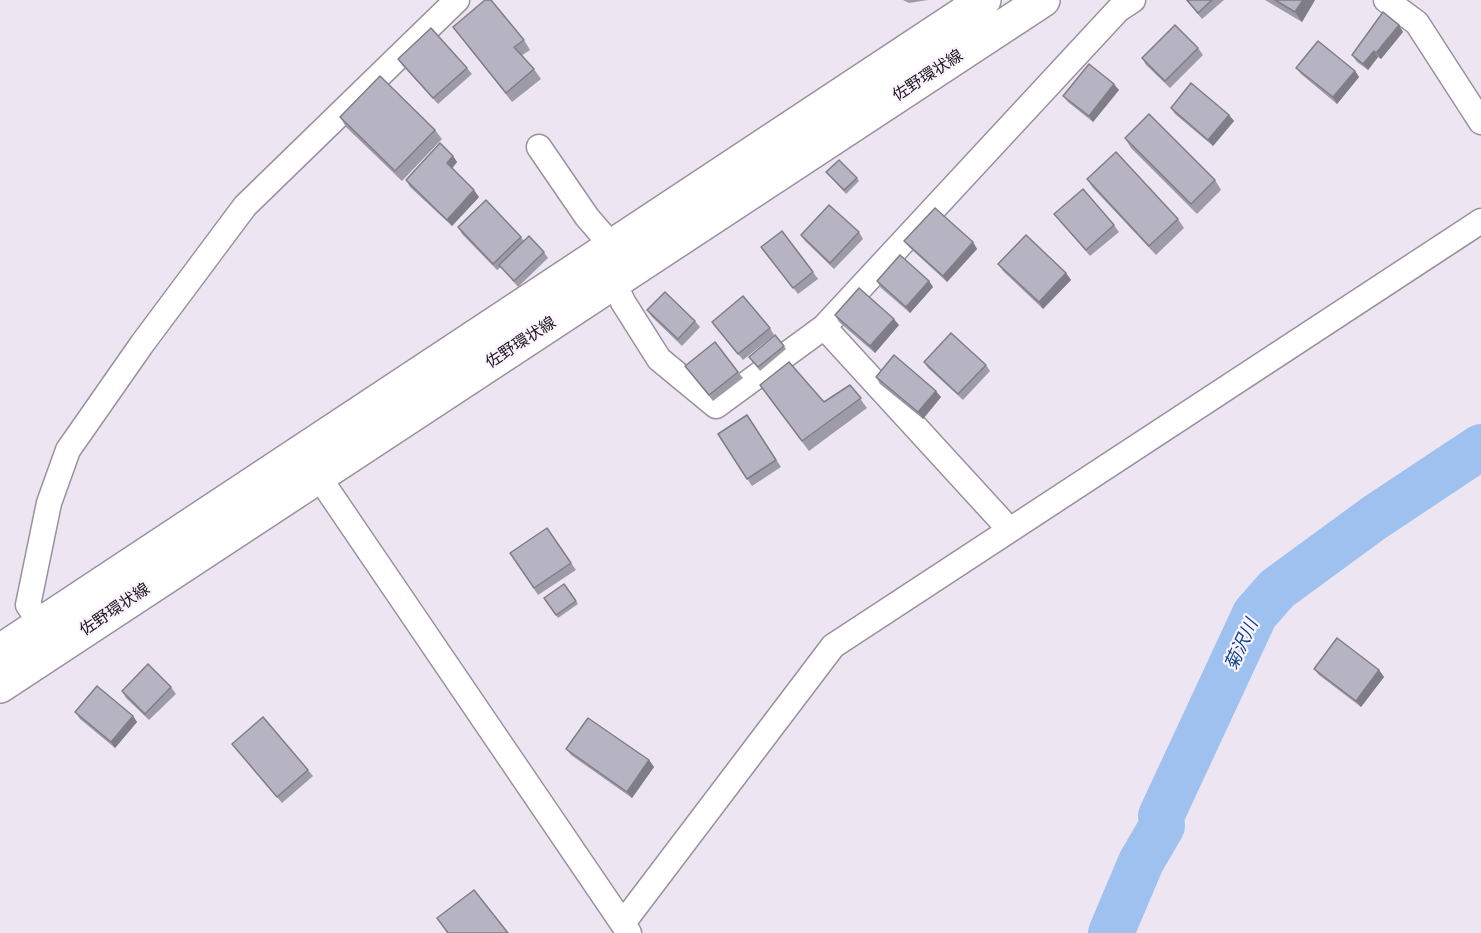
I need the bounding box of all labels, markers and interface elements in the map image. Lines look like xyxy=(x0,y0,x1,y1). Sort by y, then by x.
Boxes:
street label: 佐野環状線 xyxy=(889,46,967,106)
street label: 佐野環状線 xyxy=(482,313,560,373)
street label: 佐野環状線 xyxy=(76,580,154,640)
water label: 菊沢川 xyxy=(1221,616,1263,674)

